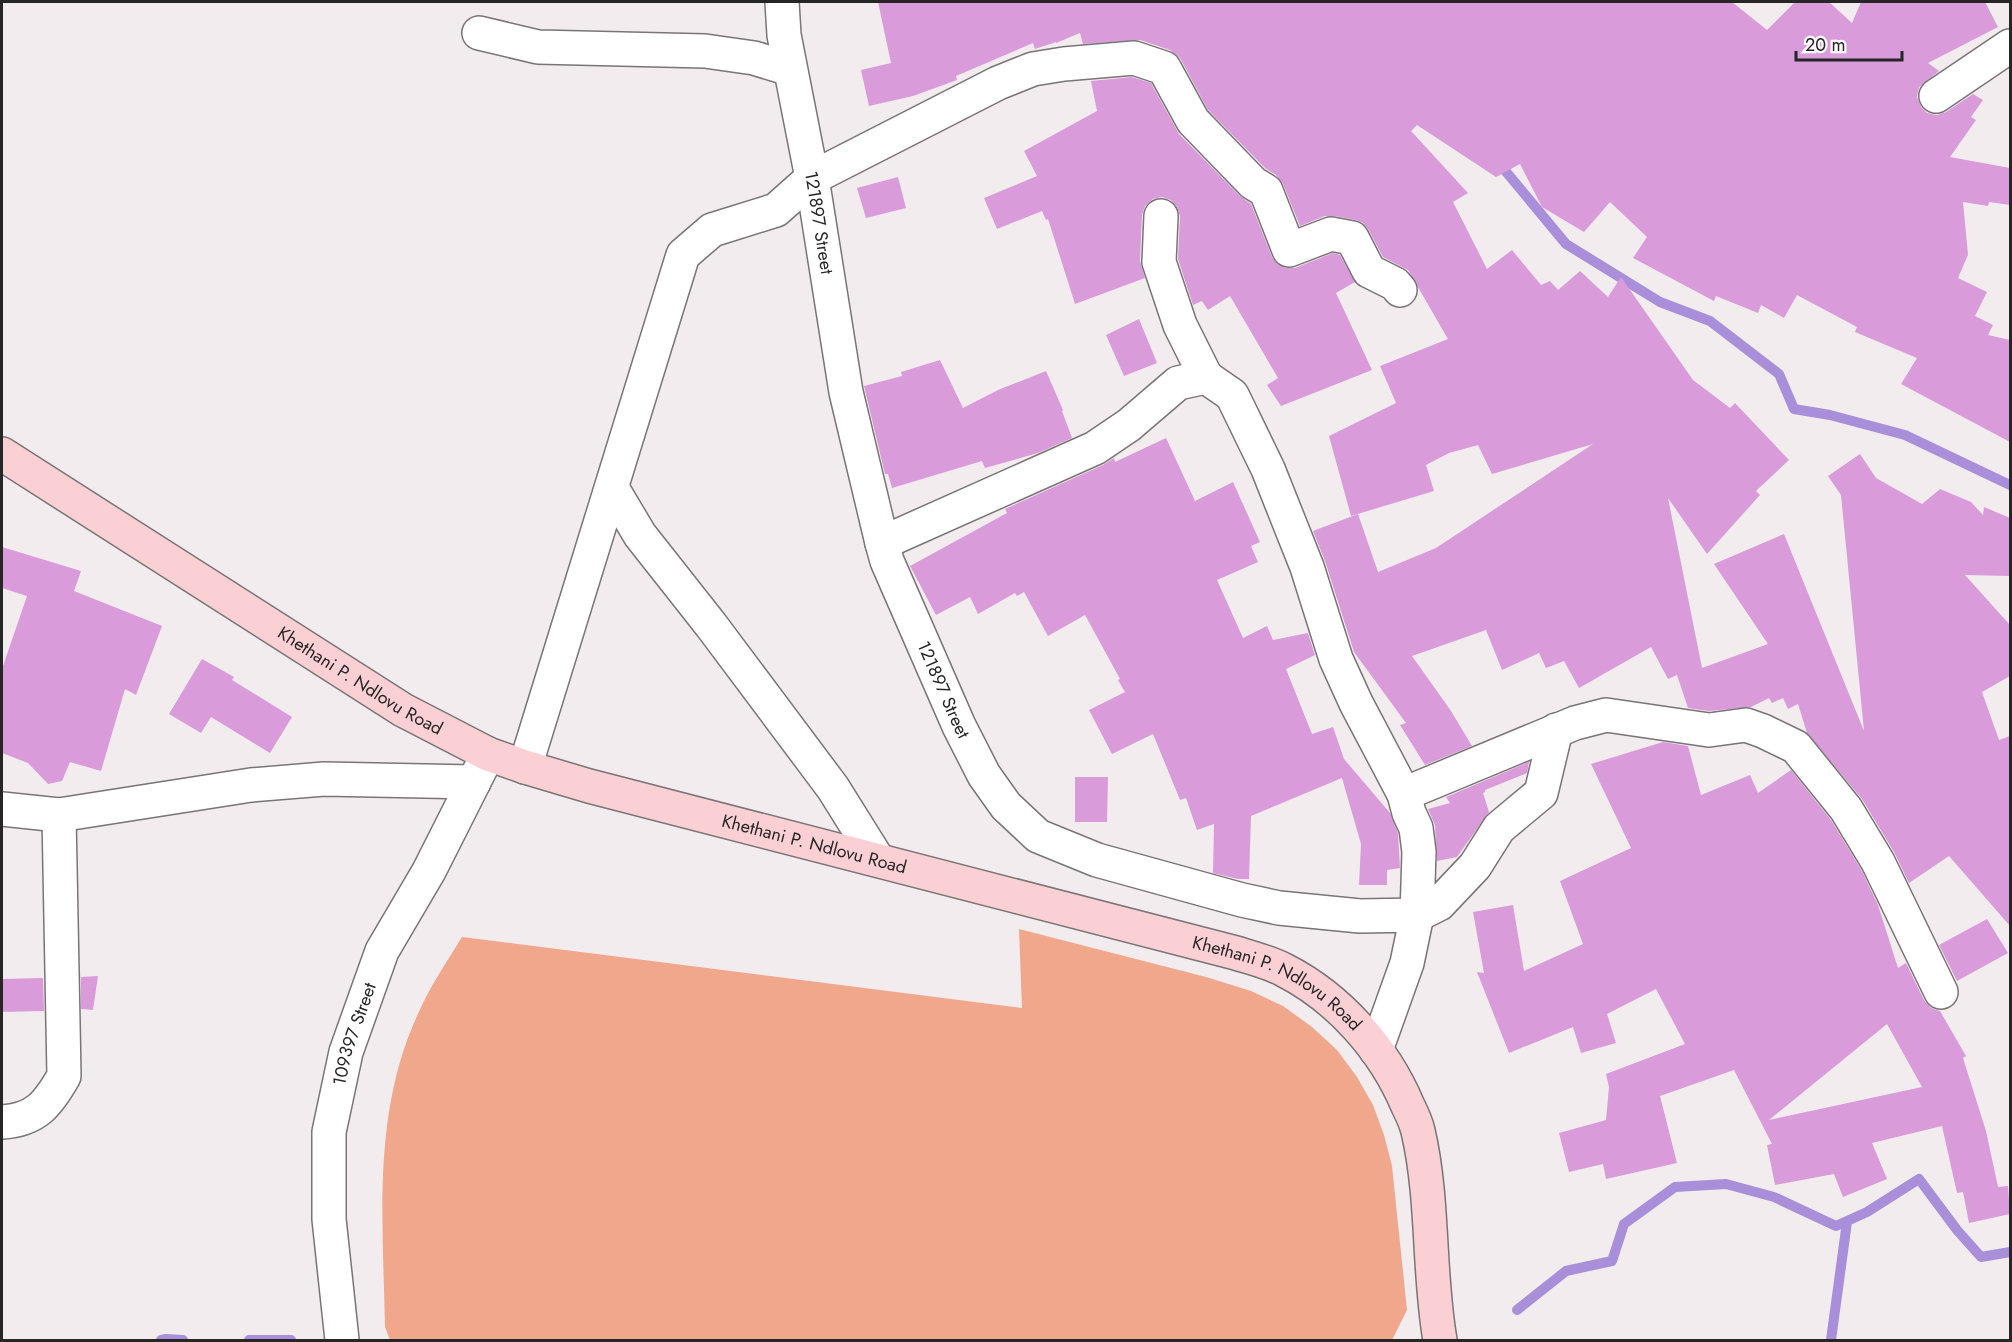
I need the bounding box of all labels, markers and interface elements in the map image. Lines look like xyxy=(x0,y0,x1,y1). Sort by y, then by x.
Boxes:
scale bar xyxy=(1796,24,1902,62)
text: 20 m xyxy=(1805,32,1845,58)
street label: 121897 Street xyxy=(798,169,840,277)
street label: Khethani P. Ndlovu Road xyxy=(272,620,447,741)
street label: 121897 Street xyxy=(911,637,977,744)
street label: Khethani P. Ndlovu Road xyxy=(719,808,909,880)
street label: Khethani P. Ndlovu Road xyxy=(1190,929,1368,1036)
street label: 109397 Street xyxy=(326,978,383,1088)

